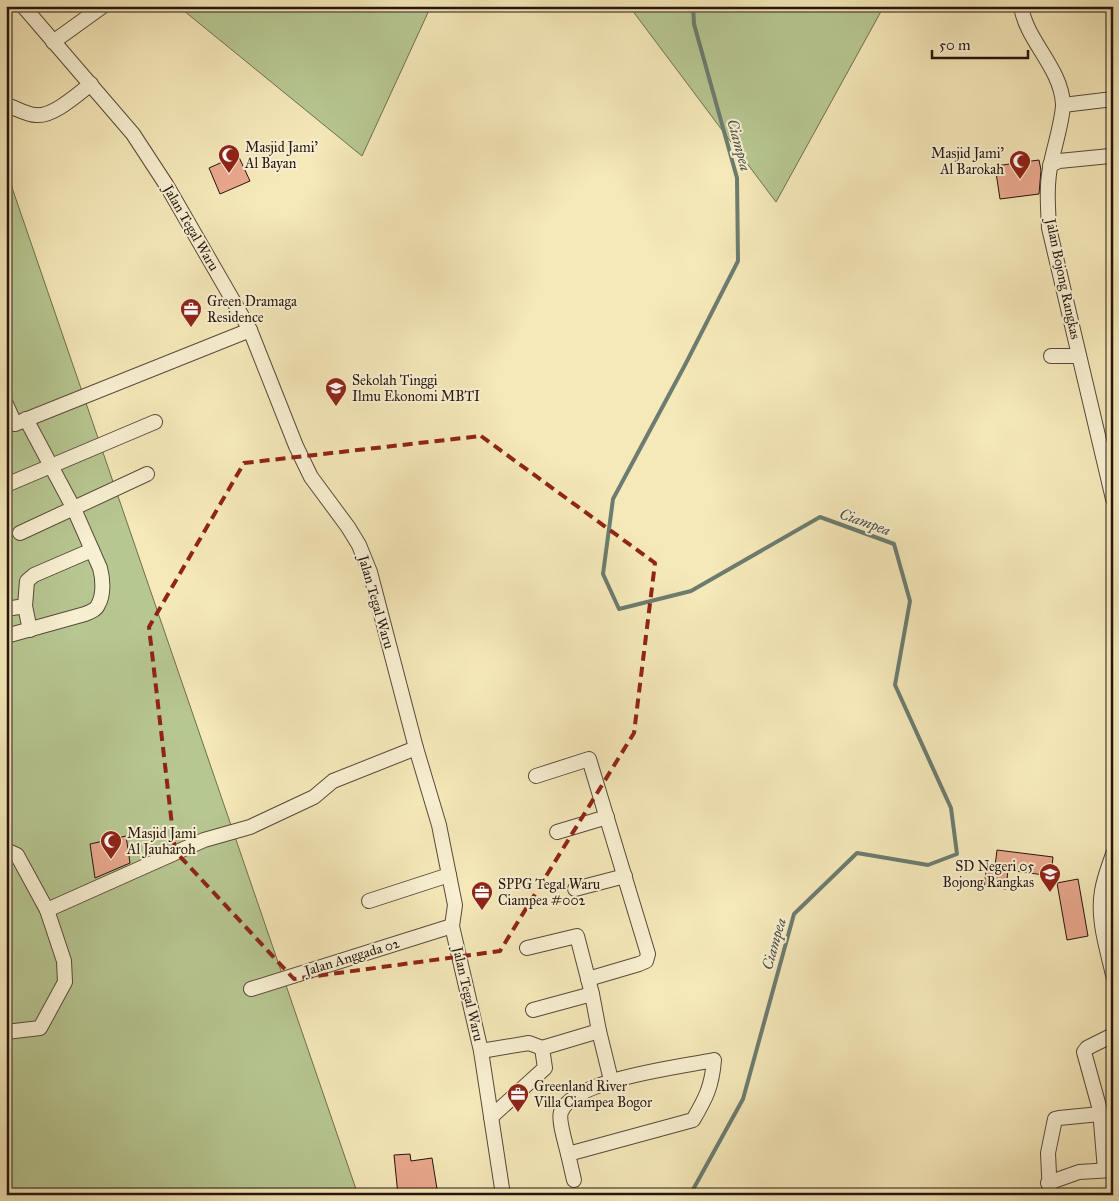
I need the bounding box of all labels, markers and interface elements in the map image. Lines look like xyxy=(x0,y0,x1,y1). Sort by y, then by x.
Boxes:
scale bar xyxy=(932,28,1028,60)
text: 50 m xyxy=(939,36,971,54)
water label: Ciampea xyxy=(722,117,755,173)
place label: Masjid Jami' Al Bayan xyxy=(244,139,319,172)
mosque icon: Masjid Jami' Al Bayan xyxy=(217,143,241,174)
place label: Masjid Jami' Al Barokah xyxy=(931,145,1005,178)
mosque icon: Masjid Jami' Al Barokah xyxy=(1008,149,1032,180)
street label: Jalan Tegal Waru xyxy=(158,180,223,275)
street label: Jalan Bojong Rangkas xyxy=(1041,215,1084,341)
place label: Green Dramaga Residence xyxy=(207,293,297,326)
office icon: Green Dramaga Residence xyxy=(179,297,203,328)
place label: Sekolah Tinggi Ilmu Ekonomi MBTI xyxy=(352,372,480,405)
school or university icon: Sekolah Tinggi Ilmu Ekonomi MBTI xyxy=(324,376,348,407)
water label: Ciampea xyxy=(837,504,893,540)
street label: Jalan Tegal Waru xyxy=(353,551,398,651)
place label: Masjid Jami Al Jauharoh xyxy=(126,825,197,859)
mosque icon: Masjid Jami Al Jauharoh xyxy=(99,829,123,860)
place label: SD Negeri 05 Bojong Rangkas xyxy=(943,858,1034,891)
school or university icon: SD Negeri 05 Bojong Rangkas xyxy=(1038,862,1062,893)
place label: SPPG Tegal Waru Ciampea #002 xyxy=(498,876,601,909)
office icon: SPPG Tegal Waru Ciampea #002 xyxy=(470,880,494,911)
water label: Ciampea xyxy=(758,916,791,972)
street label: Jalan Anggada 02 xyxy=(300,934,402,981)
street label: Jalan Tegal Waru xyxy=(447,943,487,1044)
place label: Greenland River Villa Ciampea Bogor xyxy=(533,1078,653,1111)
office icon: Greenland River Villa Ciampea Bogor xyxy=(506,1082,530,1113)

